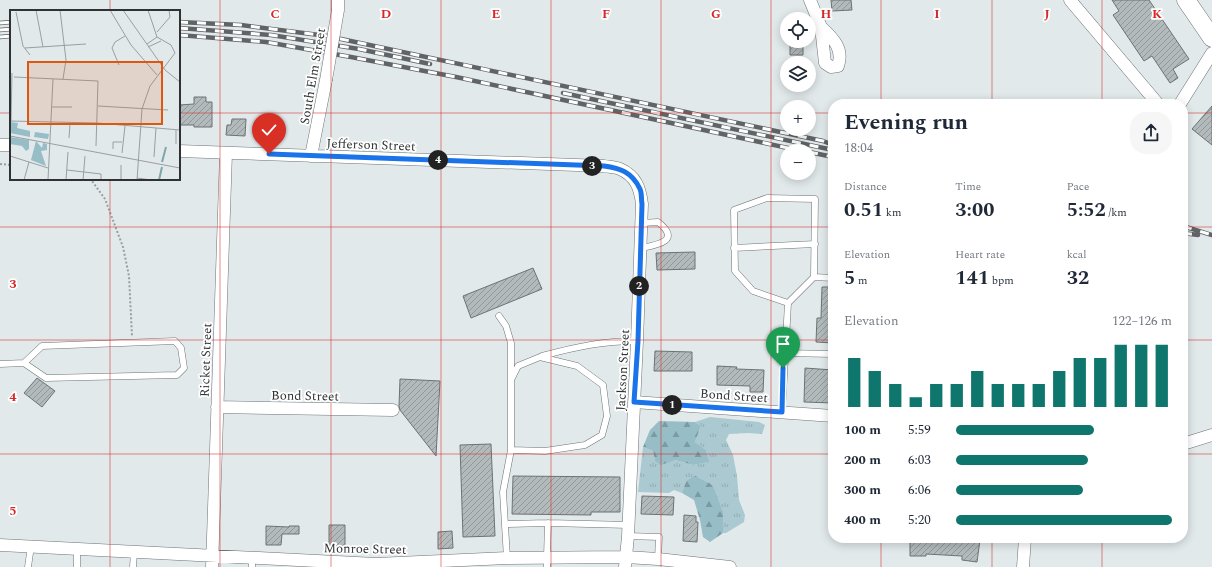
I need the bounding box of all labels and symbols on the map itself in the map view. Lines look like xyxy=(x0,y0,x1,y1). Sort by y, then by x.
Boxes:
text: C xyxy=(270,4,280,24)
text: D xyxy=(381,4,391,24)
text: E xyxy=(492,4,501,24)
text: F xyxy=(602,4,610,24)
text: G xyxy=(711,4,721,24)
text: H xyxy=(821,4,832,24)
text: I xyxy=(934,4,940,24)
text: J xyxy=(1044,4,1050,24)
text: K xyxy=(1152,4,1162,24)
inset map xyxy=(10,10,180,180)
street label: South Elm Street xyxy=(295,26,331,126)
pin xyxy=(252,113,286,154)
street label: Jefferson Street xyxy=(326,133,416,157)
pin: 4 xyxy=(428,150,448,170)
pin: 3 xyxy=(582,156,602,176)
text: 3 xyxy=(9,274,17,294)
pin: 2 xyxy=(629,276,649,296)
street label: Ricket Street xyxy=(195,322,217,397)
pin xyxy=(766,327,800,368)
street label: Jackson Street xyxy=(611,328,635,411)
street label: Bond Street xyxy=(699,384,769,408)
street label: Bond Street xyxy=(271,385,339,407)
text: 4 xyxy=(9,387,17,407)
pin: 1 xyxy=(662,395,682,415)
text: 5 xyxy=(9,501,17,521)
street label: Monroe Street xyxy=(323,538,407,560)

